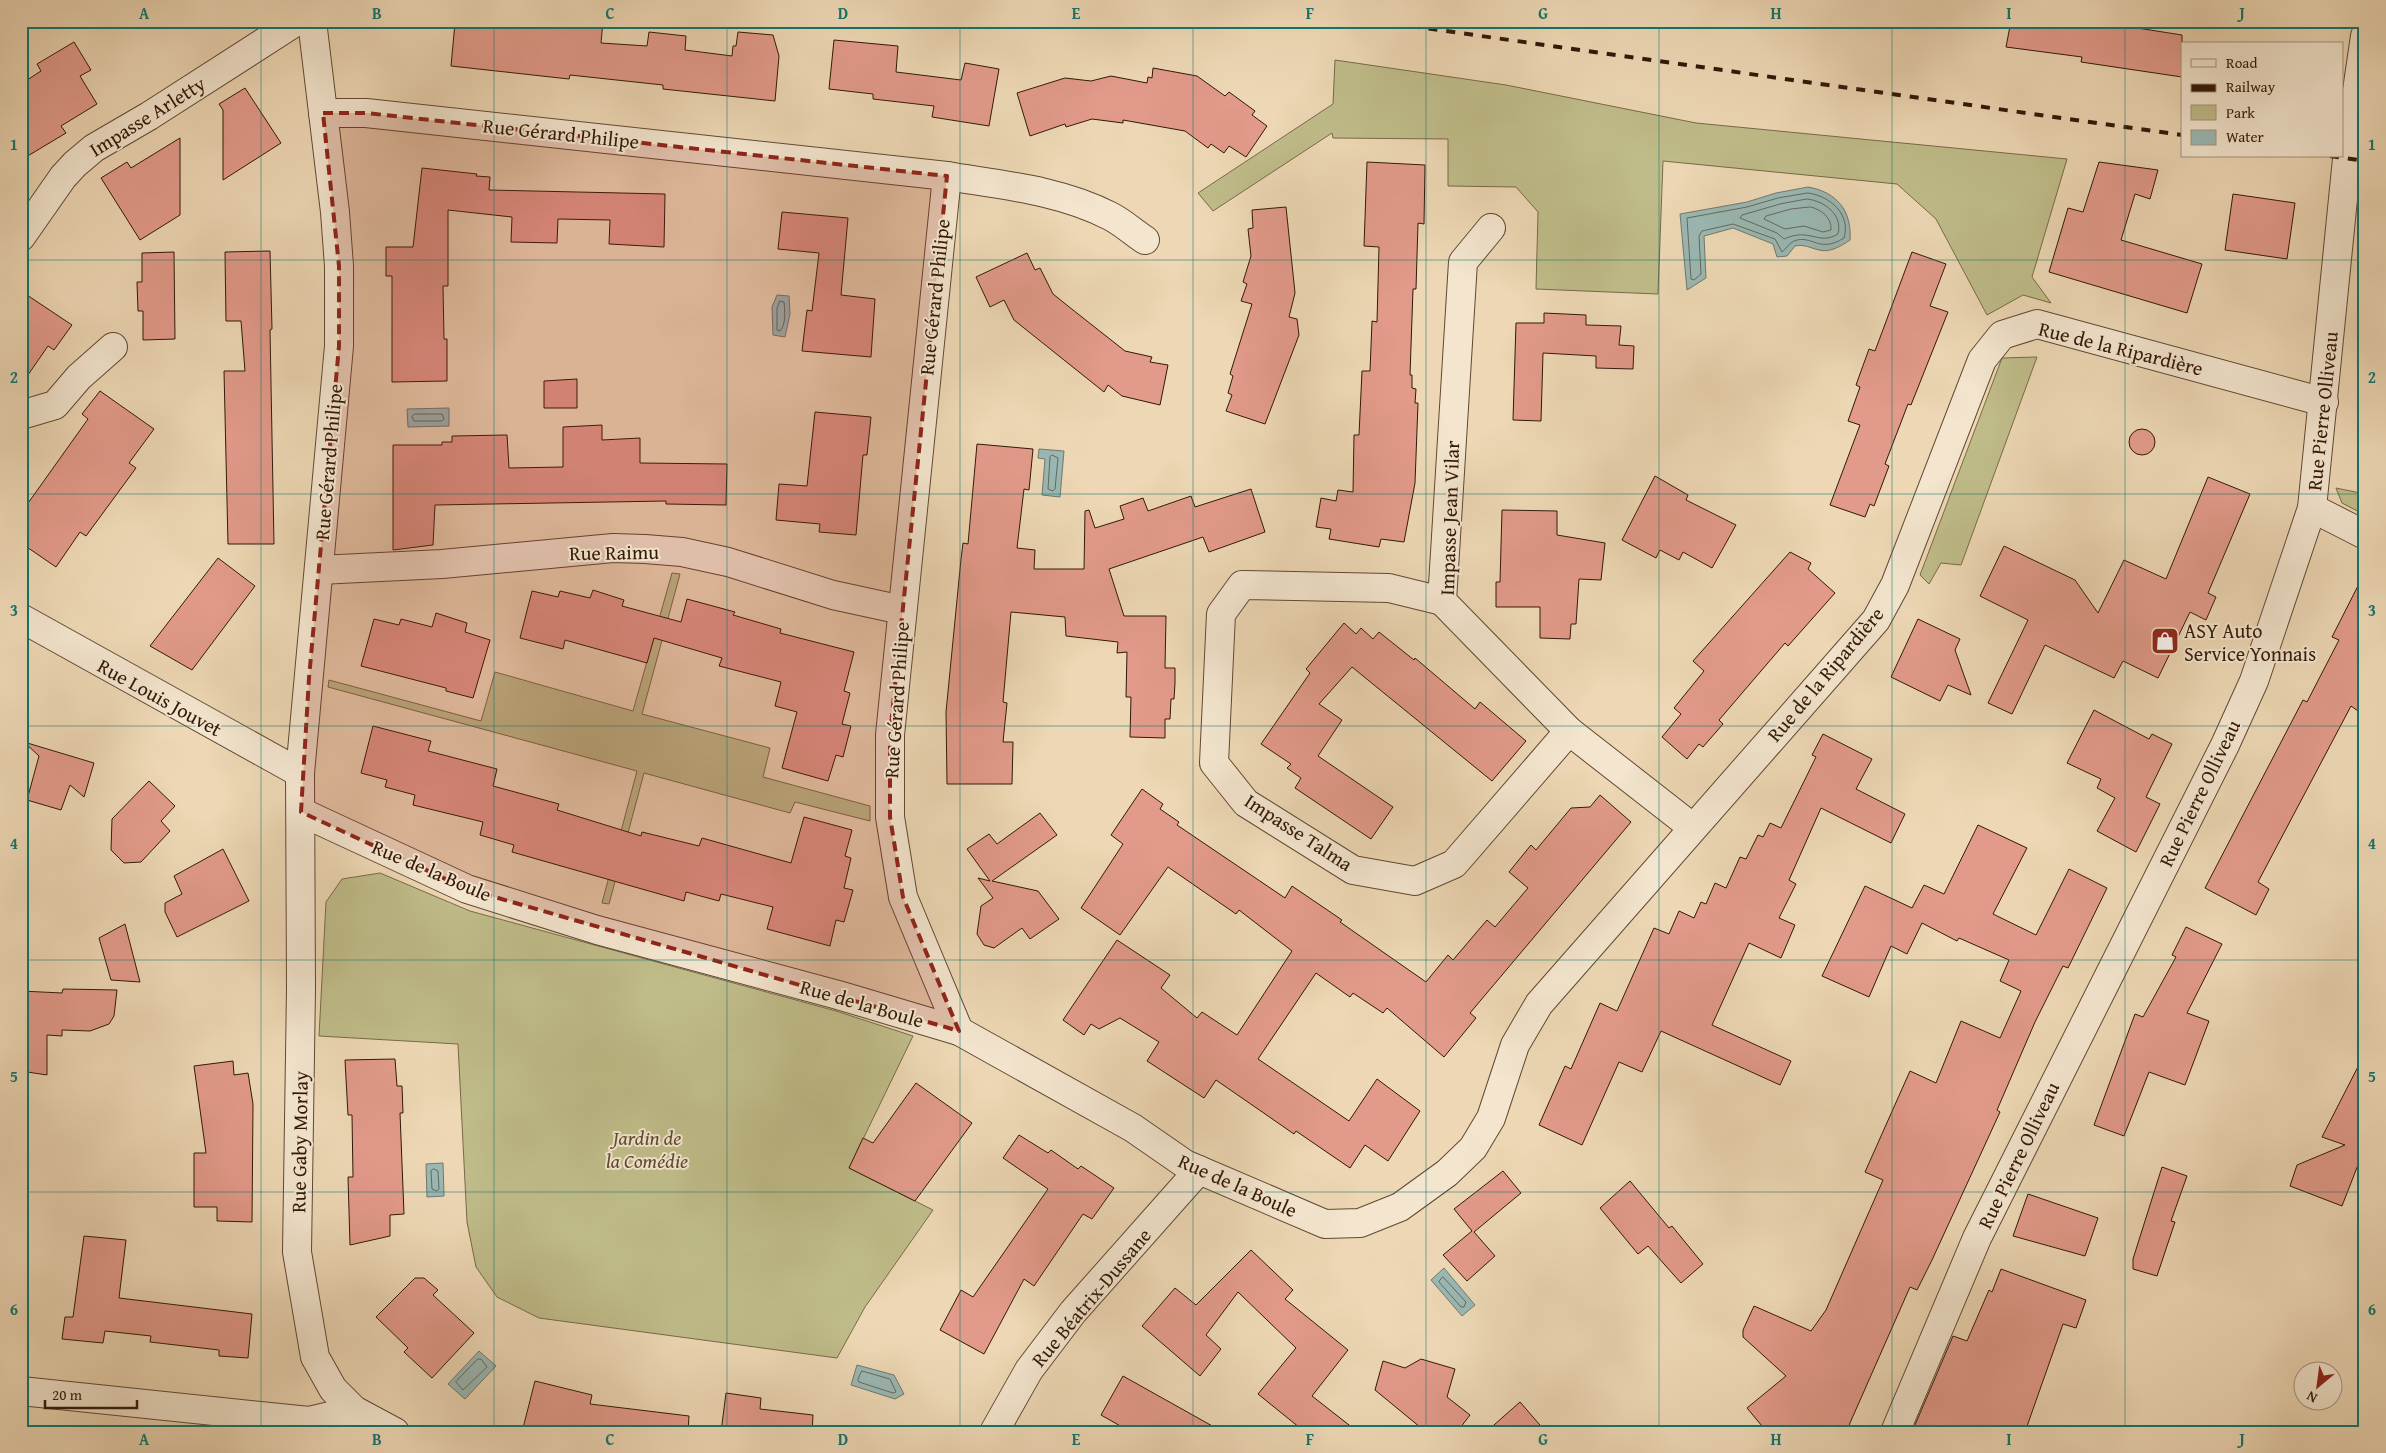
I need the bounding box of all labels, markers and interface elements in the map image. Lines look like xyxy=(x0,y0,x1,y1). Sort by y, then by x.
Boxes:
text: A xyxy=(139,1,150,25)
text: B xyxy=(372,1,382,25)
text: C xyxy=(605,1,615,25)
text: D xyxy=(838,1,848,25)
text: E xyxy=(1072,1,1081,25)
text: F xyxy=(1306,1,1314,25)
text: G xyxy=(1538,1,1548,25)
text: H xyxy=(1770,1,1782,25)
text: I xyxy=(2006,1,2012,25)
text: J xyxy=(2236,1,2245,25)
legend xyxy=(2181,42,2344,158)
text: Road xyxy=(2226,52,2257,73)
street label: Impasse Arletty xyxy=(83,69,211,163)
text: Railway xyxy=(2226,76,2276,97)
text: Park xyxy=(2226,102,2255,123)
street label: Rue Gérard Philipe xyxy=(481,110,641,156)
text: Water xyxy=(2226,126,2264,147)
text: 1 xyxy=(10,132,18,156)
text: 1 xyxy=(2368,132,2376,156)
street label: Rue Gérard Philipe xyxy=(911,217,957,377)
street label: Rue de la Ripardière xyxy=(2036,314,2206,382)
street label: Rue Pierre Olliveau xyxy=(2299,330,2345,492)
text: 2 xyxy=(10,365,18,389)
text: 2 xyxy=(2368,365,2376,389)
street label: Rue Gérard Philipe xyxy=(307,383,349,541)
street label: Impasse Jean Vilar xyxy=(1432,440,1466,596)
street label: Rue Raimu xyxy=(569,537,659,567)
text: 3 xyxy=(10,598,18,622)
text: 3 xyxy=(2368,598,2376,622)
street label: Rue de la Ripardière xyxy=(1760,600,1890,748)
place label: ASY Auto Service Yonnais xyxy=(2184,616,2316,668)
street label: Rue Gérard Philipe xyxy=(876,621,916,779)
shop icon: ASY Auto Service Yonnais xyxy=(2150,626,2180,656)
street label: Rue Louis Jouvet xyxy=(93,651,227,743)
street label: Rue Pierre Olliveau xyxy=(2151,715,2247,871)
street label: Impasse Talma xyxy=(1239,786,1359,878)
text: 4 xyxy=(10,831,18,855)
text: 4 xyxy=(2368,831,2376,855)
street label: Rue de la Boule xyxy=(368,832,496,908)
street label: Rue de la Boule xyxy=(797,972,927,1034)
text: 5 xyxy=(10,1064,18,1088)
text: 5 xyxy=(2368,1064,2376,1088)
street label: Rue Gaby Morlay xyxy=(283,1071,315,1213)
street label: Rue Pierre Olliveau xyxy=(1970,1077,2066,1233)
park label: Jardin de la Comédie xyxy=(606,1123,688,1175)
street label: Rue de la Boule xyxy=(1174,1146,1302,1224)
street label: Rue Béatrix-Dussane xyxy=(1024,1221,1158,1373)
text: 6 xyxy=(10,1297,18,1321)
text: 6 xyxy=(2368,1297,2376,1321)
north arrow xyxy=(2294,1360,2344,1410)
scale bar xyxy=(45,1378,138,1410)
text: 20 m xyxy=(52,1384,83,1405)
text: N xyxy=(2302,1386,2321,1408)
text: A xyxy=(139,1427,150,1451)
text: B xyxy=(372,1427,382,1451)
text: C xyxy=(605,1427,615,1451)
text: D xyxy=(838,1427,848,1451)
text: E xyxy=(1072,1427,1081,1451)
text: F xyxy=(1306,1427,1314,1451)
text: G xyxy=(1538,1427,1548,1451)
text: H xyxy=(1770,1427,1782,1451)
text: I xyxy=(2006,1427,2012,1451)
text: J xyxy=(2236,1427,2245,1451)

